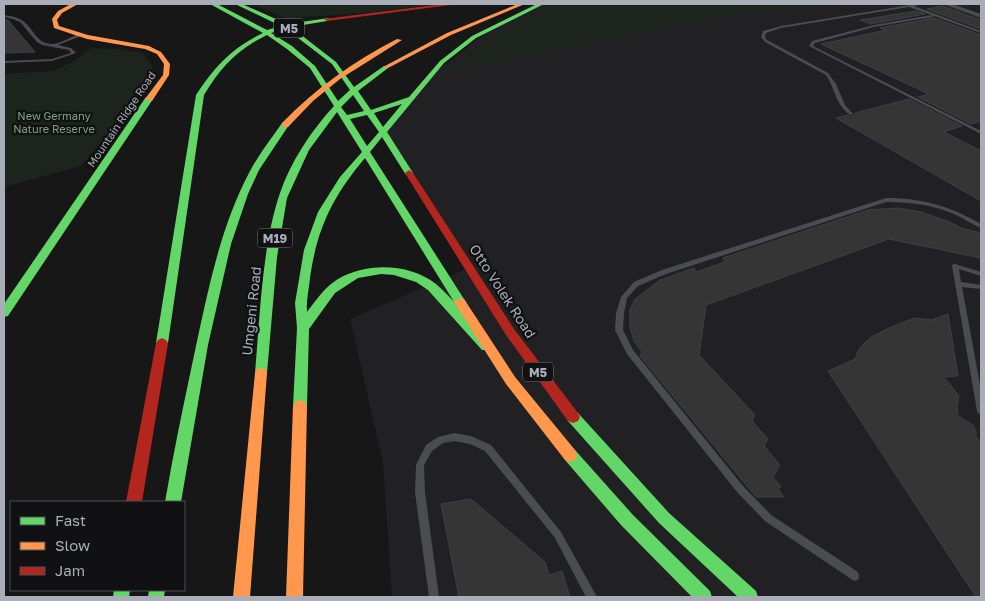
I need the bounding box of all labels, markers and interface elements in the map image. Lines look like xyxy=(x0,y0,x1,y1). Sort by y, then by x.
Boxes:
road number: M5 xyxy=(274,18,304,38)
street label: Mountain Ridge Road xyxy=(84,69,158,169)
park label: New Germany Nature Reserve xyxy=(13,109,95,135)
road number: M19 xyxy=(258,228,292,248)
street label: Otto Volek Road xyxy=(466,241,540,341)
street label: Umgeni Road xyxy=(238,266,264,356)
road number: M5 xyxy=(523,362,553,382)
legend xyxy=(10,501,185,591)
text: Fast xyxy=(55,511,86,529)
text: Slow xyxy=(55,536,90,554)
text: Jam xyxy=(55,561,85,579)

